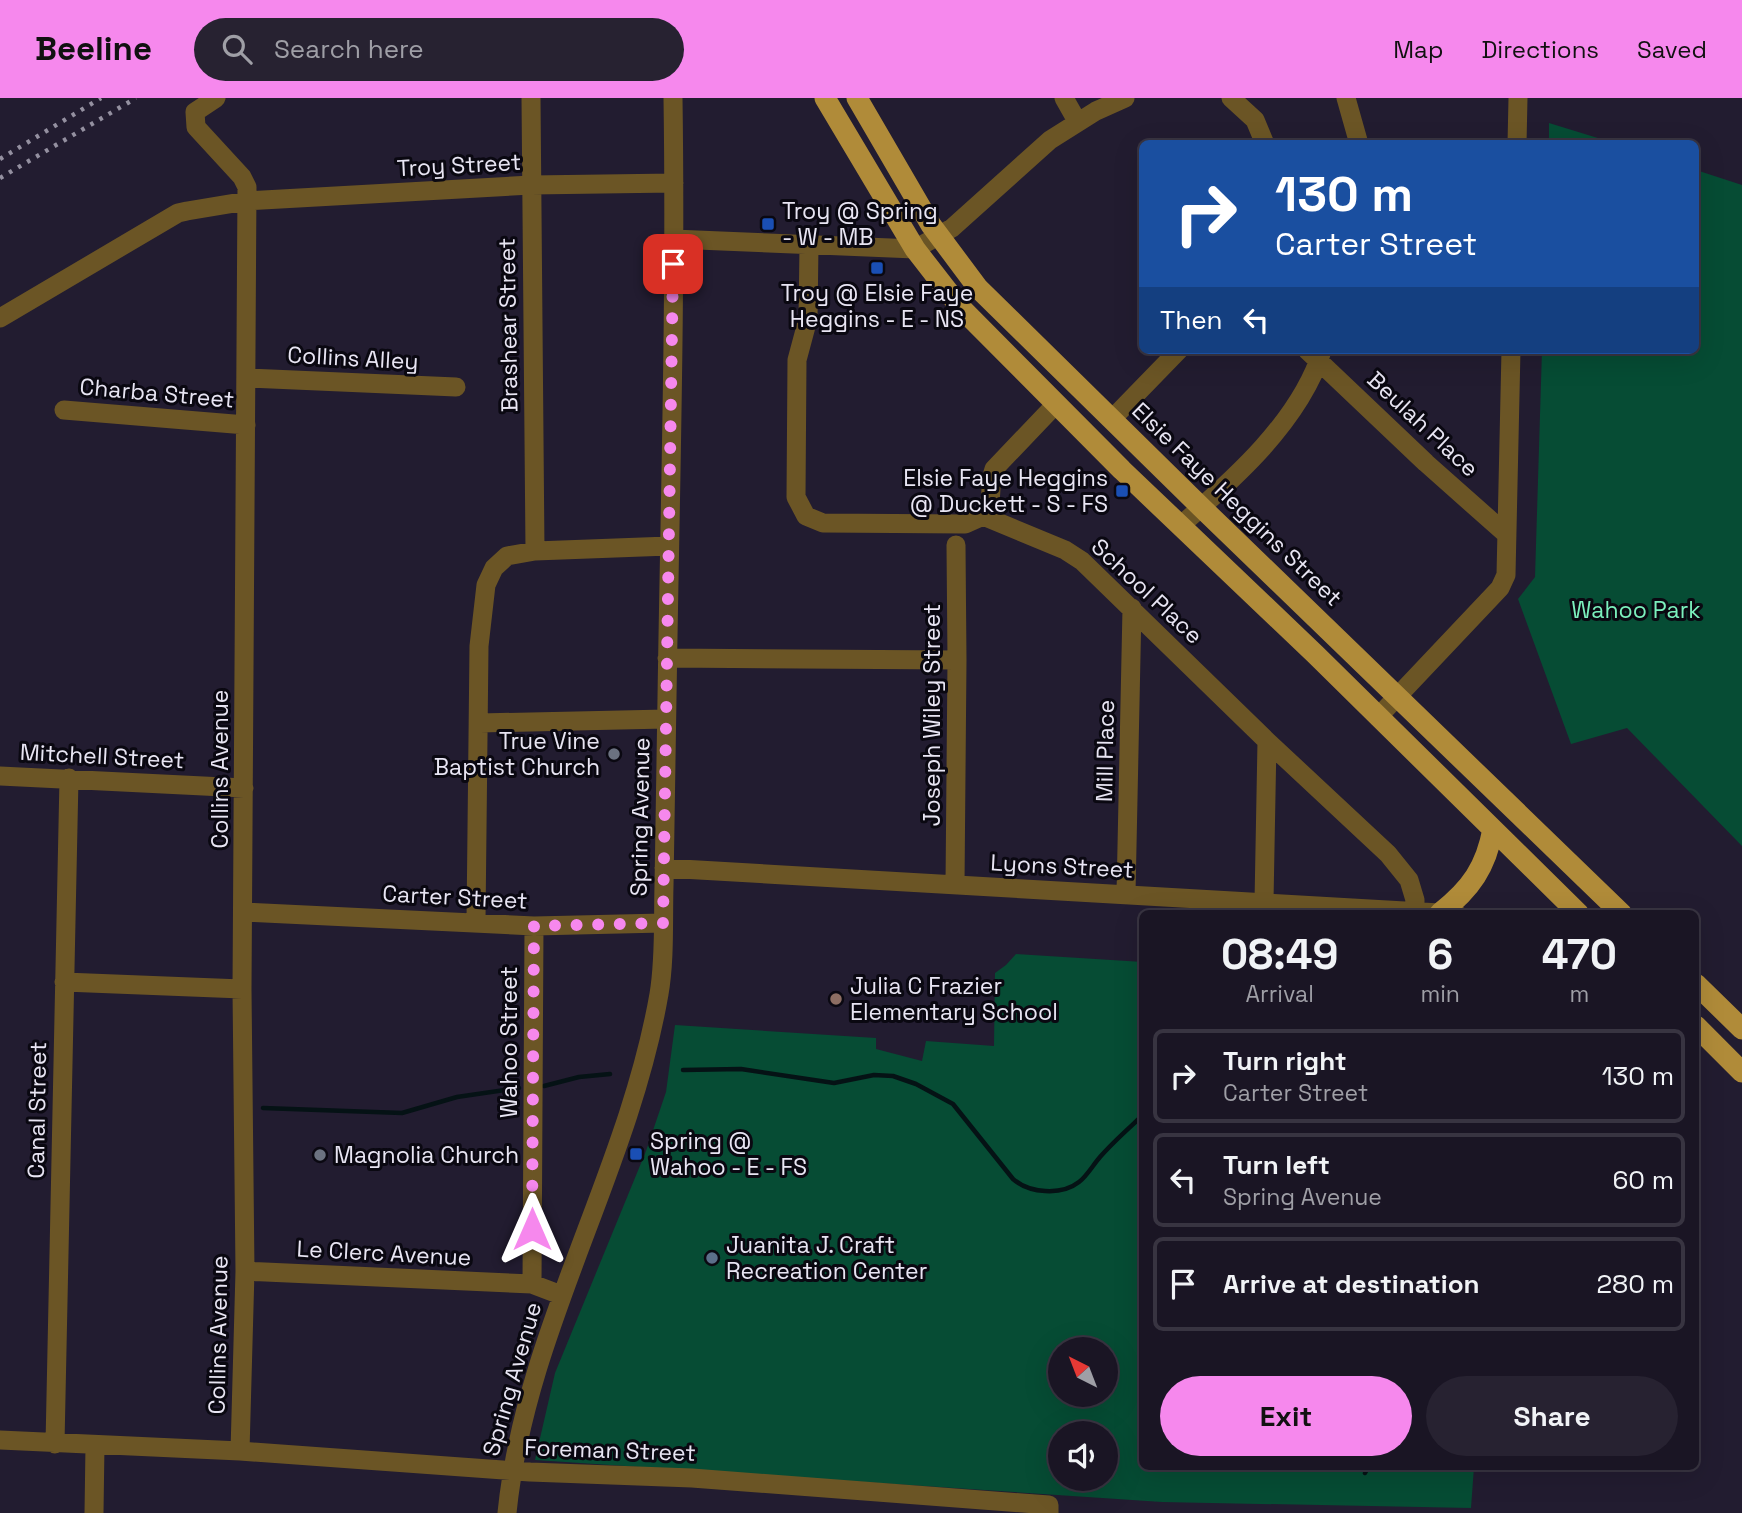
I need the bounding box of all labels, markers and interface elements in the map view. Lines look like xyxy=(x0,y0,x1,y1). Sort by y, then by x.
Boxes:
search box xyxy=(194,18,684,81)
text: Beeline xyxy=(35,28,152,70)
icon: search xyxy=(218,30,256,68)
text: Search here xyxy=(274,32,424,66)
text: Map xyxy=(1393,34,1443,65)
text: Directions xyxy=(1481,34,1599,65)
text: Saved xyxy=(1637,34,1707,65)
street label: Troy Street xyxy=(396,147,522,183)
text: 130 m xyxy=(1275,163,1413,225)
icon: right xyxy=(1160,168,1251,259)
place label: Troy @ Spring - W - MB xyxy=(782,196,938,252)
marker: Troy @ Spring - W - MB xyxy=(760,216,776,232)
text: Carter Street xyxy=(1275,224,1477,264)
pin xyxy=(643,234,703,294)
street label: Brashear Street xyxy=(491,237,525,413)
icon: arrive xyxy=(654,245,692,283)
marker: Troy @ Elsie Faye Heggins - E - NS xyxy=(869,260,885,276)
place label: Troy @ Elsie Faye Heggins - E - NS xyxy=(781,278,973,334)
icon: left xyxy=(1237,301,1275,339)
text: Then xyxy=(1160,303,1223,337)
street label: Collins Alley xyxy=(287,340,419,376)
street label: Beulah Place xyxy=(1361,365,1485,483)
street label: Charba Street xyxy=(78,371,236,415)
street label: Elsie Faye Heggins Street xyxy=(1126,396,1348,612)
place label: Elsie Faye Heggins @ Duckett - S - FS xyxy=(903,463,1108,519)
marker: Elsie Faye Heggins @ Duckett - S - FS xyxy=(1114,483,1130,499)
street label: School Place xyxy=(1085,532,1209,650)
park label: Wahoo Park xyxy=(1571,595,1701,625)
street label: Joseph Wiley Street xyxy=(917,604,947,826)
street label: Collins Avenue xyxy=(205,690,235,848)
street label: Mill Place xyxy=(1089,700,1121,802)
place label: True Vine Baptist Church xyxy=(434,726,600,782)
street label: Mitchell Street xyxy=(19,737,185,775)
street label: Spring Avenue xyxy=(624,737,656,897)
marker: True Vine Baptist Church xyxy=(606,746,622,762)
street label: Lyons Street xyxy=(990,847,1134,885)
street label: Carter Street xyxy=(382,878,528,916)
text: 08:49 xyxy=(1221,928,1339,981)
text: 6 xyxy=(1427,928,1453,981)
text: 470 xyxy=(1542,928,1617,981)
street label: Wahoo Street xyxy=(494,966,524,1118)
place label: Julia C Frazier Elementary School xyxy=(850,971,1058,1027)
text: Arrival xyxy=(1246,979,1314,1009)
text: min xyxy=(1420,979,1460,1009)
text: m xyxy=(1570,979,1589,1009)
marker: Julia C Frazier Elementary School xyxy=(828,991,844,1007)
street label: Canal Street xyxy=(21,1041,53,1179)
text: Turn right xyxy=(1223,1044,1347,1078)
icon: right xyxy=(1164,1057,1202,1095)
text: 130 m xyxy=(1602,1059,1674,1093)
text: Carter Street xyxy=(1223,1078,1368,1108)
place label: Spring @ Wahoo - E - FS xyxy=(650,1126,807,1182)
place label: Magnolia Church xyxy=(334,1140,519,1170)
marker: Spring @ Wahoo - E - FS xyxy=(628,1146,644,1162)
marker: Magnolia Church xyxy=(312,1147,328,1163)
text: Turn left xyxy=(1223,1148,1330,1182)
icon: left xyxy=(1164,1161,1202,1199)
text: 60 m xyxy=(1612,1163,1674,1197)
text: Spring Avenue xyxy=(1223,1182,1382,1212)
position arrow xyxy=(495,1192,569,1266)
place label: Juanita J. Craft Recreation Center xyxy=(726,1230,927,1286)
street label: Le Clerc Avenue xyxy=(296,1233,472,1273)
marker: Juanita J. Craft Recreation Center xyxy=(704,1250,720,1266)
street label: Collins Avenue xyxy=(202,1255,234,1415)
icon: arrive xyxy=(1164,1265,1202,1303)
text: Arrive at destination xyxy=(1223,1267,1480,1301)
text: 280 m xyxy=(1596,1267,1674,1301)
street label: Spring Avenue xyxy=(476,1298,548,1460)
north arrow xyxy=(1048,1337,1118,1407)
map controls xyxy=(1048,1337,1118,1491)
button: Exit xyxy=(1160,1376,1412,1456)
button: Share xyxy=(1426,1376,1678,1456)
button: sound xyxy=(1048,1421,1118,1491)
street label: Foreman Street xyxy=(524,1432,696,1468)

